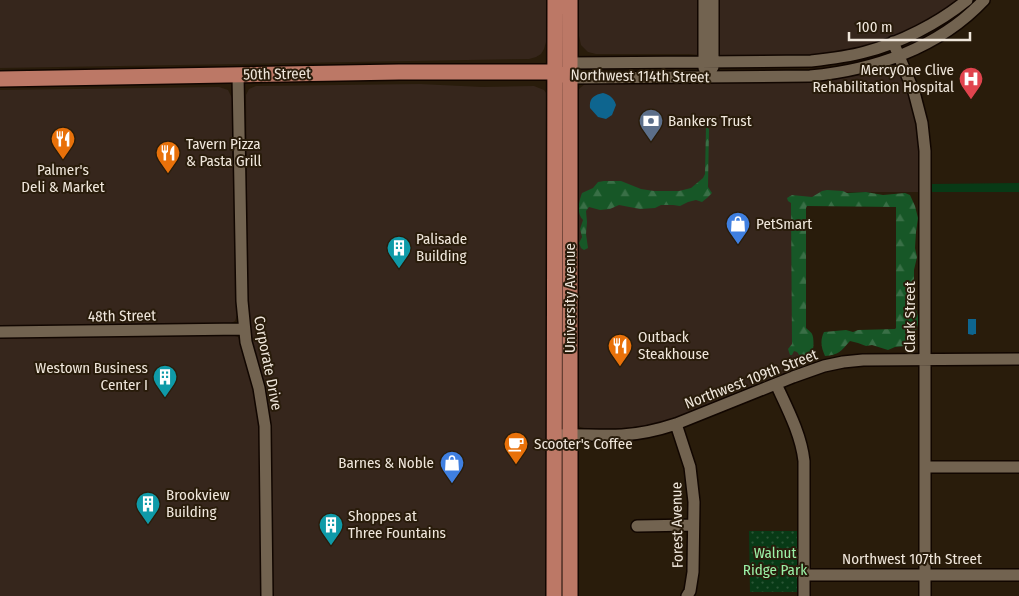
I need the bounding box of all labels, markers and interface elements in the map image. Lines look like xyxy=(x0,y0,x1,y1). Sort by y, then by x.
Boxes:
scale bar xyxy=(849,10,970,42)
text: 100 m xyxy=(856,18,893,36)
place label: MercyOne Clive Rehabilitation Hospital xyxy=(813,61,954,96)
street label: 50th Street xyxy=(243,64,311,84)
street label: Northwest 114th Street xyxy=(570,66,710,86)
hospital icon: MercyOne Clive Rehabilitation Hospital xyxy=(958,66,984,100)
bank icon: Bankers Trust xyxy=(638,108,664,142)
place label: Bankers Trust xyxy=(668,112,752,130)
restaurant icon: Palmer's Deli & Market xyxy=(50,126,76,160)
place label: Tavern Pizza & Pasta Grill xyxy=(186,135,261,170)
restaurant icon: Tavern Pizza & Pasta Grill xyxy=(155,140,181,174)
place label: Palmer's Deli & Market xyxy=(21,161,105,196)
shop icon: PetSmart xyxy=(725,211,751,245)
place label: PetSmart xyxy=(756,215,812,233)
place label: Palisade Building xyxy=(416,230,467,265)
building icon: Palisade Building xyxy=(386,235,412,269)
street label: University Avenue xyxy=(561,243,579,353)
street label: Clark Street xyxy=(901,281,919,353)
street label: 48th Street xyxy=(88,306,156,326)
street label: Corporate Drive xyxy=(250,314,286,412)
place label: Outback Steakhouse xyxy=(638,328,709,363)
restaurant icon: Outback Steakhouse xyxy=(607,333,633,367)
street label: Northwest 109th Street xyxy=(682,345,820,413)
place label: Westown Business Center I xyxy=(35,359,148,394)
building icon: Westown Business Center I xyxy=(152,364,178,398)
cafe icon: Scooter's Coffee xyxy=(503,431,529,465)
place label: Scooter's Coffee xyxy=(534,435,633,453)
shop icon: Barnes & Noble xyxy=(439,450,465,484)
place label: Barnes & Noble xyxy=(338,454,434,472)
street label: Forest Avenue xyxy=(667,482,687,568)
place label: Brookview Building xyxy=(166,486,230,521)
building icon: Brookview Building xyxy=(135,491,161,525)
place label: Shoppes at Three Fountains xyxy=(348,507,446,542)
building icon: Shoppes at Three Fountains xyxy=(318,512,344,546)
park label: Walnut Ridge Park xyxy=(743,544,807,579)
street label: Northwest 107th Street xyxy=(842,550,982,568)

